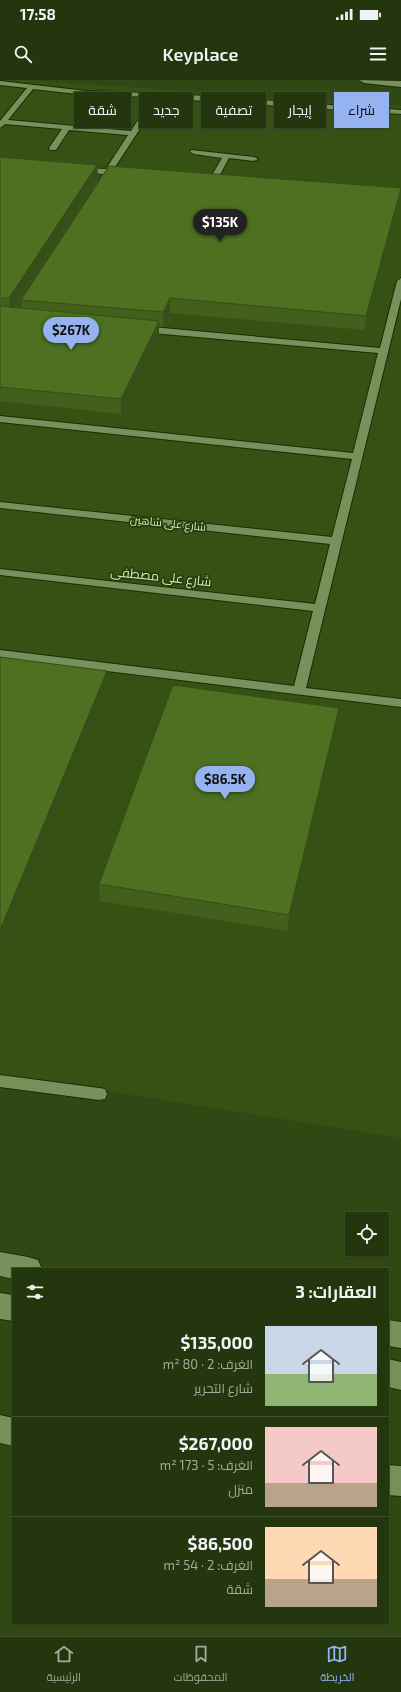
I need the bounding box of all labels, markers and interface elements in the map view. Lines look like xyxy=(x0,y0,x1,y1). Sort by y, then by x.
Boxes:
text: 17:58 xyxy=(20,5,56,23)
icon: search xyxy=(12,43,34,65)
text: Keyplace xyxy=(163,43,238,65)
icon: menu xyxy=(367,43,389,65)
chip: شقة xyxy=(74,92,131,128)
chip: جديد xyxy=(139,92,193,128)
chip: تصفية xyxy=(201,92,266,128)
chip: إيجار xyxy=(274,92,326,128)
chip: شراء xyxy=(334,92,389,128)
pin: $135K xyxy=(192,209,248,243)
text: $135K xyxy=(202,214,238,230)
pin: $267K xyxy=(43,317,99,351)
text: $267K xyxy=(52,322,90,338)
street label: شارع على شاهين xyxy=(129,512,207,535)
street label: شارع على مصطفى xyxy=(110,563,212,590)
pin: $86.5K xyxy=(192,766,258,800)
text: $86.5K xyxy=(204,771,246,787)
map controls xyxy=(345,1212,389,1256)
button: locate xyxy=(345,1212,389,1256)
icon: filters xyxy=(24,1281,46,1303)
text: العقارات: 3 xyxy=(295,1281,377,1301)
text: $135,000 xyxy=(180,1332,253,1352)
icon: home xyxy=(297,1342,345,1390)
text: الغرف: 2 · 80 m² xyxy=(163,1356,253,1372)
text: شارع التحرير xyxy=(194,1380,253,1396)
text: $267,000 xyxy=(179,1433,253,1453)
icon: home xyxy=(297,1443,345,1491)
text: الغرف: 5 · 173 m² xyxy=(160,1457,253,1473)
text: منزل xyxy=(228,1481,253,1497)
text: $86,500 xyxy=(188,1533,253,1553)
icon: home xyxy=(297,1543,345,1591)
text: الغرف: 2 · 54 m² xyxy=(164,1557,253,1573)
text: شقة xyxy=(226,1581,253,1597)
tab: الرئيسية xyxy=(46,1643,81,1687)
tab: المحفوظات xyxy=(174,1643,227,1687)
tab: الخريطة xyxy=(320,1643,355,1687)

